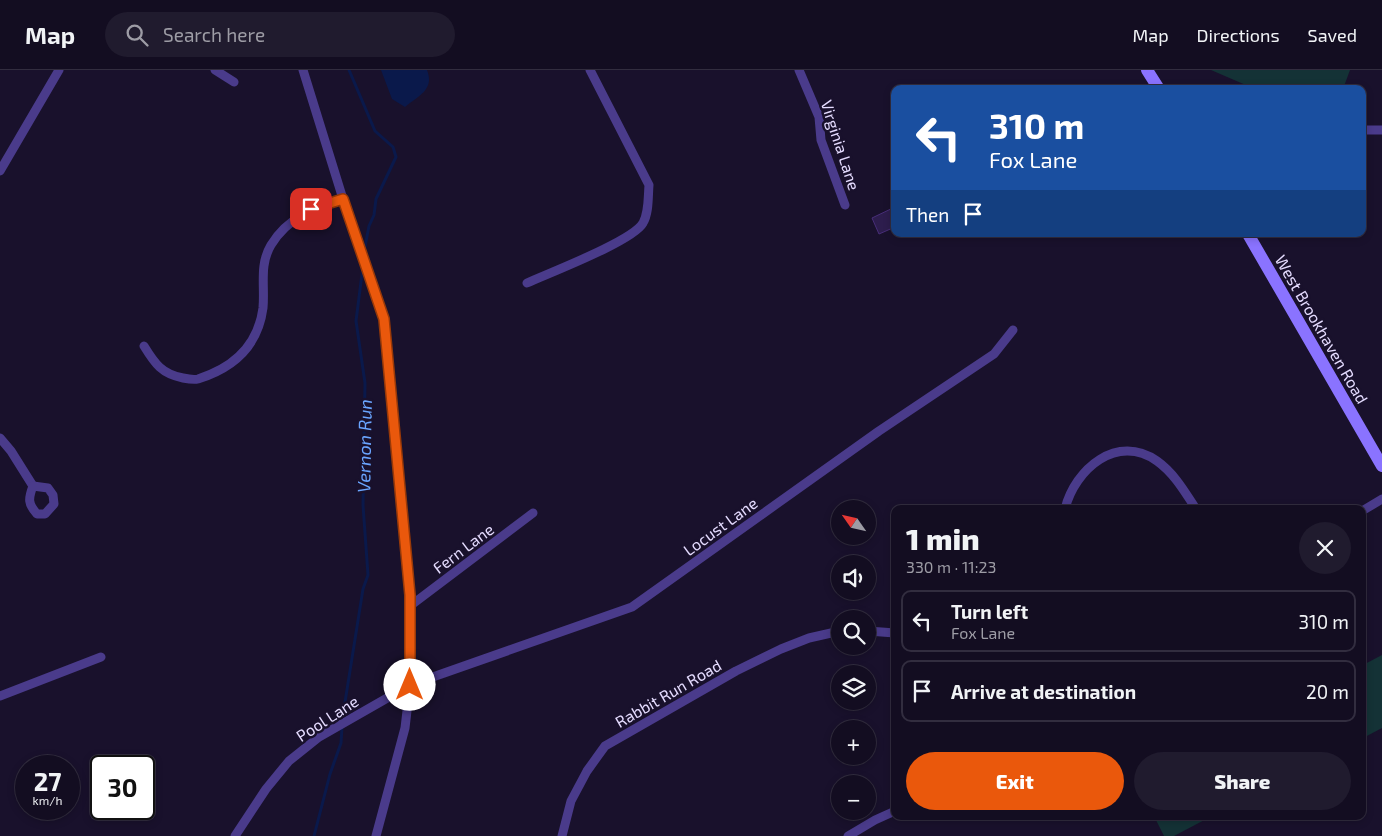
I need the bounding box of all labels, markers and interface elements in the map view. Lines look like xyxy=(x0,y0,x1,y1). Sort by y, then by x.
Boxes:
search box xyxy=(105,12,455,57)
text: Map xyxy=(25,20,75,49)
icon: search xyxy=(123,21,151,49)
text: Search here xyxy=(163,23,265,46)
text: Map xyxy=(1132,24,1169,46)
text: Directions xyxy=(1197,24,1280,46)
text: Saved xyxy=(1308,24,1357,46)
street label: Virginia Lane xyxy=(818,98,864,192)
text: 310 m xyxy=(989,104,1084,146)
icon: left xyxy=(906,105,971,170)
text: Fox Lane xyxy=(989,146,1077,172)
pin xyxy=(290,188,332,230)
icon: arrive xyxy=(297,195,325,223)
icon: arrive xyxy=(959,200,987,228)
text: Then xyxy=(906,203,949,226)
street label: West Brookhaven Road xyxy=(1272,251,1372,407)
water label: Vernon Run xyxy=(352,399,376,493)
street label: Locust Lane xyxy=(679,493,761,559)
north arrow xyxy=(831,500,876,545)
map controls xyxy=(831,500,876,820)
street label: Fern Lane xyxy=(429,519,497,577)
text: 1 min xyxy=(906,520,980,556)
button: close xyxy=(1299,522,1351,574)
button: sound xyxy=(831,555,876,600)
text: 330 m · 11:23 xyxy=(906,557,996,576)
text: Turn left xyxy=(951,600,1028,623)
icon: left xyxy=(908,607,936,635)
button: search xyxy=(831,610,876,655)
text: 310 m xyxy=(1299,610,1349,633)
text: Fox Lane xyxy=(951,623,1015,642)
street label: Rabbit Run Road xyxy=(612,655,724,731)
position arrow xyxy=(383,658,435,710)
button: layers xyxy=(831,665,876,710)
icon: arrive xyxy=(908,677,936,705)
text: Arrive at destination xyxy=(951,680,1136,703)
text: 20 m xyxy=(1306,680,1349,703)
street label: Pool Lane xyxy=(292,691,362,745)
button: + xyxy=(831,720,876,765)
button: Exit xyxy=(906,752,1124,810)
button: Share xyxy=(1134,752,1351,810)
speed limit sign: 30 xyxy=(90,755,155,820)
text: 27 xyxy=(34,766,61,796)
button: − xyxy=(831,775,876,820)
text: km/h xyxy=(33,793,62,807)

